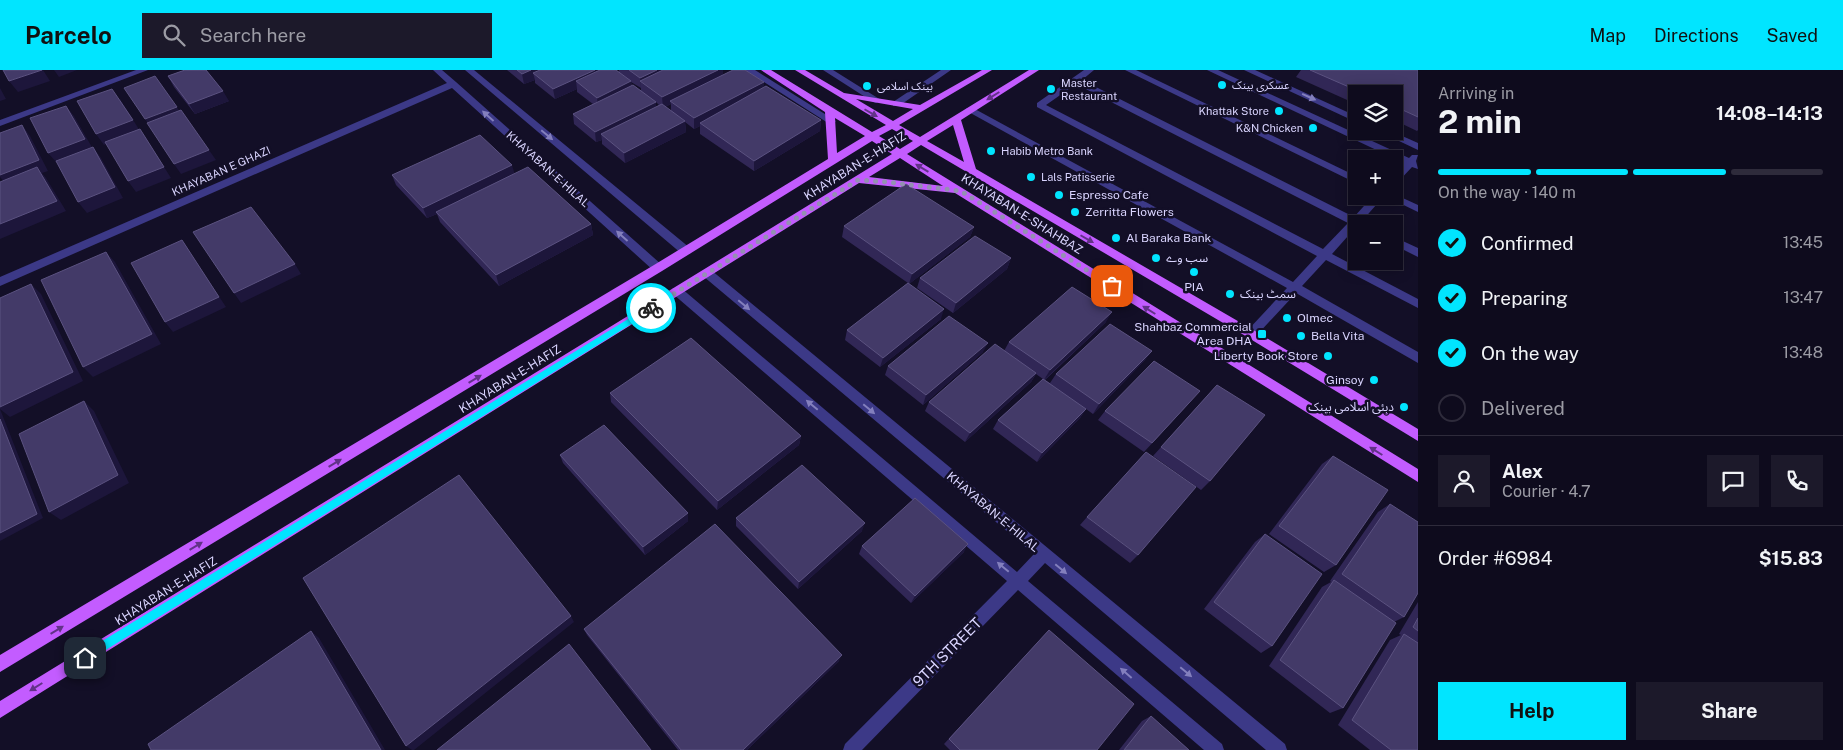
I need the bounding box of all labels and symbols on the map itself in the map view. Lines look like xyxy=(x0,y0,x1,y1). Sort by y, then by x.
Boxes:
place label: Master Restaurant xyxy=(1061,77,1117,102)
marker: عسکری بینک xyxy=(1216,79,1228,91)
place label: عسکری بینک xyxy=(1232,79,1290,92)
marker: بینک اسلامی xyxy=(861,80,873,92)
place label: بینک اسلامی xyxy=(877,80,933,93)
marker: Master Restaurant xyxy=(1045,83,1057,95)
one-way arrow xyxy=(987,91,1000,100)
one-way arrow xyxy=(1302,94,1316,102)
place label: Khattak Store xyxy=(1198,105,1269,117)
marker: Khattak Store xyxy=(1273,105,1285,117)
one-way arrow xyxy=(865,108,878,117)
one-way arrow xyxy=(483,110,495,122)
place label: K&N Chicken xyxy=(1236,122,1303,134)
marker: K&N Chicken xyxy=(1307,122,1319,134)
street label: KHAYABAN-E-HILAL xyxy=(504,129,592,209)
one-way arrow xyxy=(540,129,553,140)
street label: KHAYABAN-E-HAFIZ xyxy=(801,129,909,203)
street label: KHAYABAN E GHAZI xyxy=(170,144,272,198)
marker: Habib Metro Bank xyxy=(985,145,997,157)
place label: Habib Metro Bank xyxy=(1001,145,1093,157)
one-way arrow xyxy=(915,164,930,172)
street label: KHAYABAN-E-SHAHBAZ xyxy=(959,171,1086,257)
marker: Lals Patisserie xyxy=(1025,171,1037,183)
place label: Lals Patisserie xyxy=(1041,171,1115,183)
place label: Espresso Cafe xyxy=(1069,188,1149,202)
marker: Espresso Cafe xyxy=(1053,189,1065,201)
place label: Zerritta Flowers xyxy=(1085,205,1174,219)
marker: Zerritta Flowers xyxy=(1069,206,1081,218)
one-way arrow xyxy=(617,230,629,242)
place label: Al Baraka Bank xyxy=(1126,231,1212,245)
marker: Al Baraka Bank xyxy=(1110,232,1122,244)
one-way arrow xyxy=(1080,234,1094,243)
place label: سب وے xyxy=(1166,251,1208,265)
marker: سب وے xyxy=(1150,252,1162,264)
pin xyxy=(1091,265,1133,307)
marker: PIA xyxy=(1188,266,1200,278)
place label: PIA xyxy=(1184,280,1204,294)
courier xyxy=(626,283,676,333)
place label: سمٹ بینک xyxy=(1240,287,1296,301)
marker: سمٹ بینک xyxy=(1224,288,1236,300)
one-way arrow xyxy=(737,299,750,310)
one-way arrow xyxy=(1142,305,1156,315)
place label: Olmec xyxy=(1297,311,1333,325)
marker: Olmec xyxy=(1281,312,1293,324)
place label: Shahbaz Commercial Area DHA xyxy=(1134,320,1252,348)
marker: Shahbaz Commercial Area DHA xyxy=(1256,328,1268,340)
place label: Bella Vita xyxy=(1311,329,1365,343)
marker: Bella Vita xyxy=(1295,330,1307,342)
street label: KHAYABAN-E-HAFIZ xyxy=(456,342,564,416)
place label: Liberty Book Store xyxy=(1214,349,1318,363)
marker: Liberty Book Store xyxy=(1322,350,1334,362)
place label: Ginsoy xyxy=(1326,373,1365,387)
one-way arrow xyxy=(468,374,481,383)
marker: Ginsoy xyxy=(1368,374,1380,386)
one-way arrow xyxy=(806,400,819,411)
place label: دبئی اسلامی بینک xyxy=(1308,400,1394,414)
marker: دبئی اسلامی بینک xyxy=(1398,401,1410,413)
one-way arrow xyxy=(862,403,875,414)
one-way arrow xyxy=(1370,446,1383,455)
one-way arrow xyxy=(329,458,342,467)
street label: KHAYABAN-E-HILAL xyxy=(944,469,1042,555)
one-way arrow xyxy=(190,542,203,551)
street label: KHAYABAN-E-HAFIZ xyxy=(112,554,220,628)
one-way arrow xyxy=(997,562,1009,573)
one-way arrow xyxy=(1054,563,1067,574)
street label: 9TH STREET xyxy=(909,614,985,690)
one-way arrow xyxy=(50,626,63,635)
pin xyxy=(64,637,106,679)
one-way arrow xyxy=(1120,667,1133,678)
one-way arrow xyxy=(1179,667,1192,678)
one-way arrow xyxy=(30,683,43,692)

